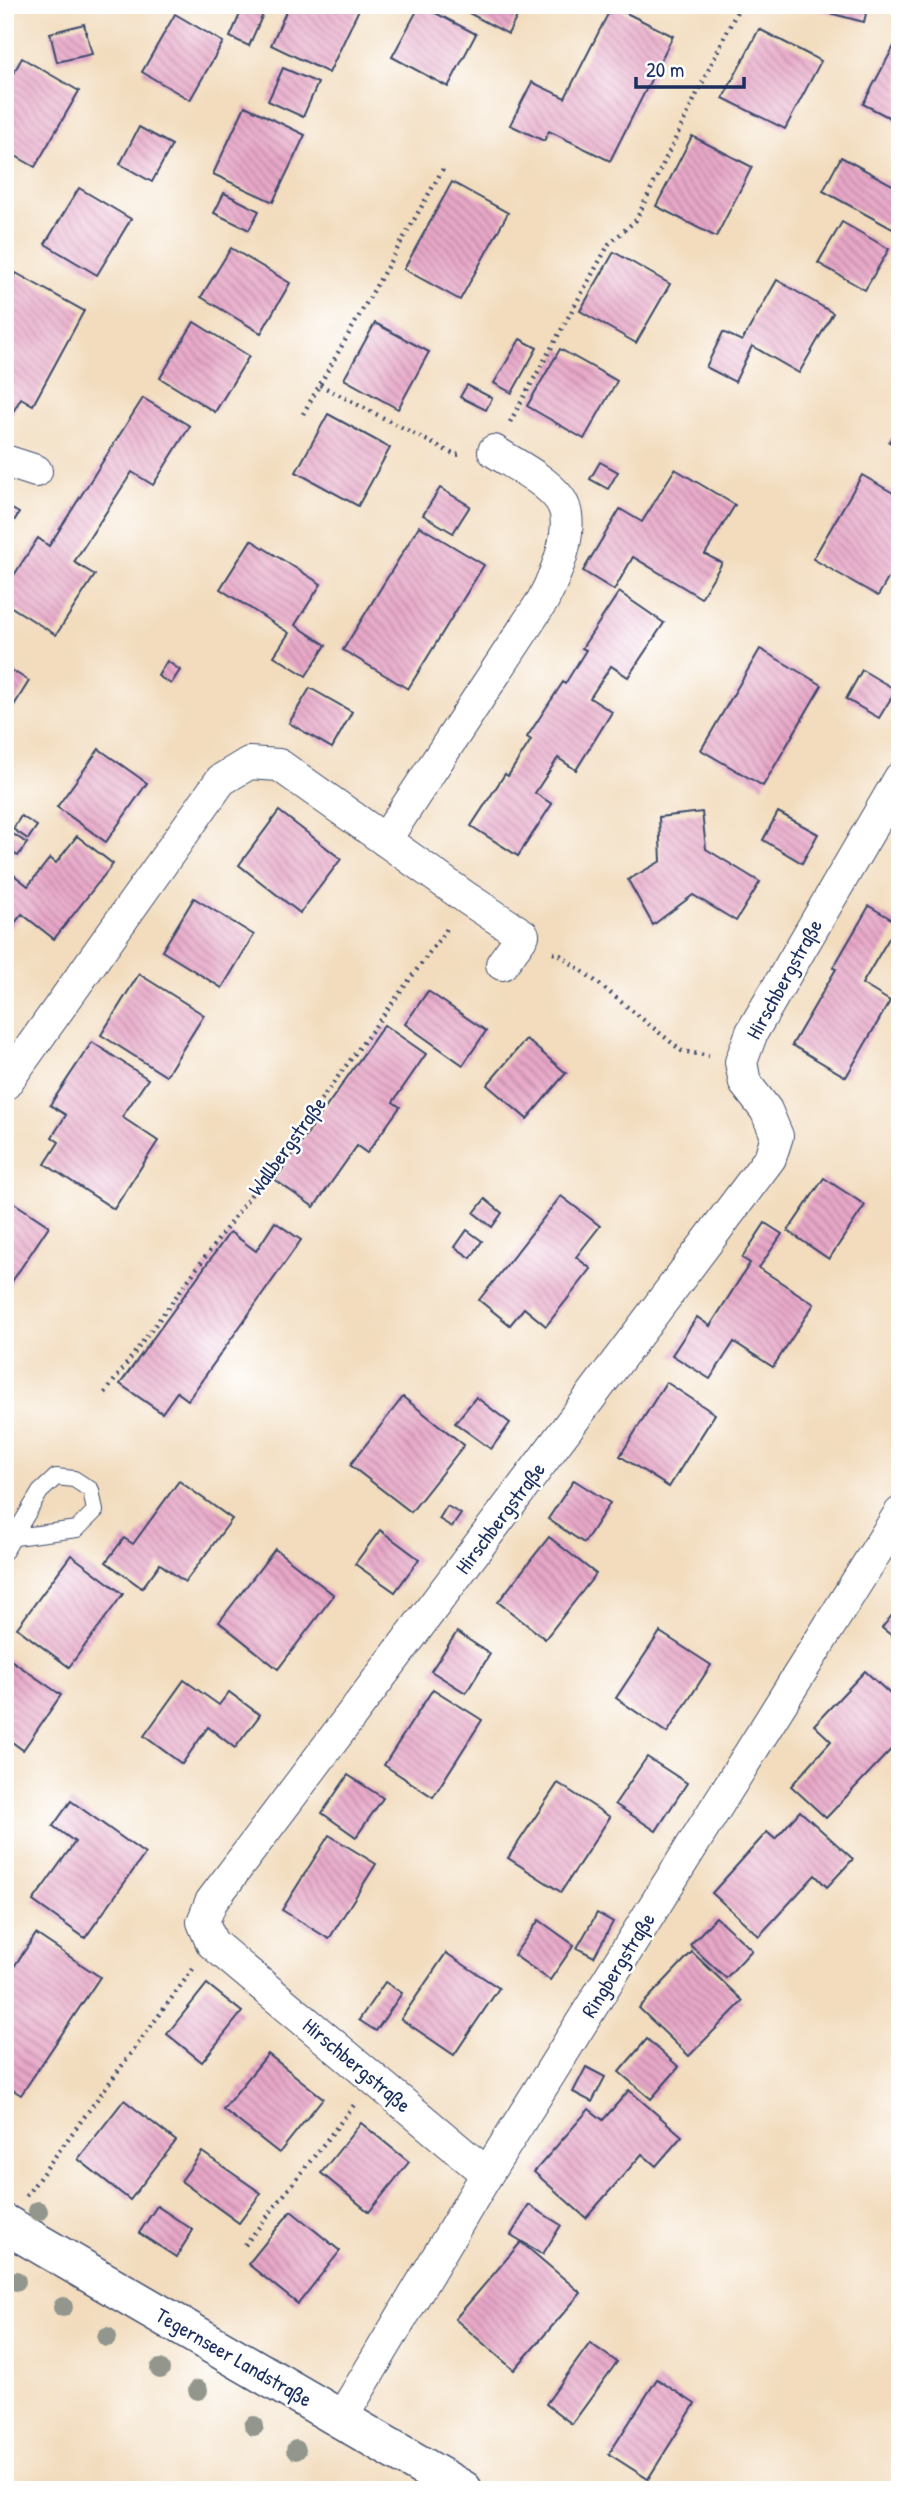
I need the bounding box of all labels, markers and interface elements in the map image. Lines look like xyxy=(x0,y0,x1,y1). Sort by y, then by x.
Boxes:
scale bar xyxy=(636,46,744,90)
text: 20 m xyxy=(646,55,684,84)
street label: Hirschbergstraße xyxy=(739,914,829,1044)
street label: Wallbergstraße xyxy=(241,1091,333,1201)
street label: Hirschbergstraße xyxy=(448,1456,552,1580)
street label: Ringbergstraße xyxy=(574,1907,662,2023)
street label: Hirschbergstraße xyxy=(297,2011,417,2119)
street label: Tegernseer Landstraße xyxy=(151,2300,317,2414)

